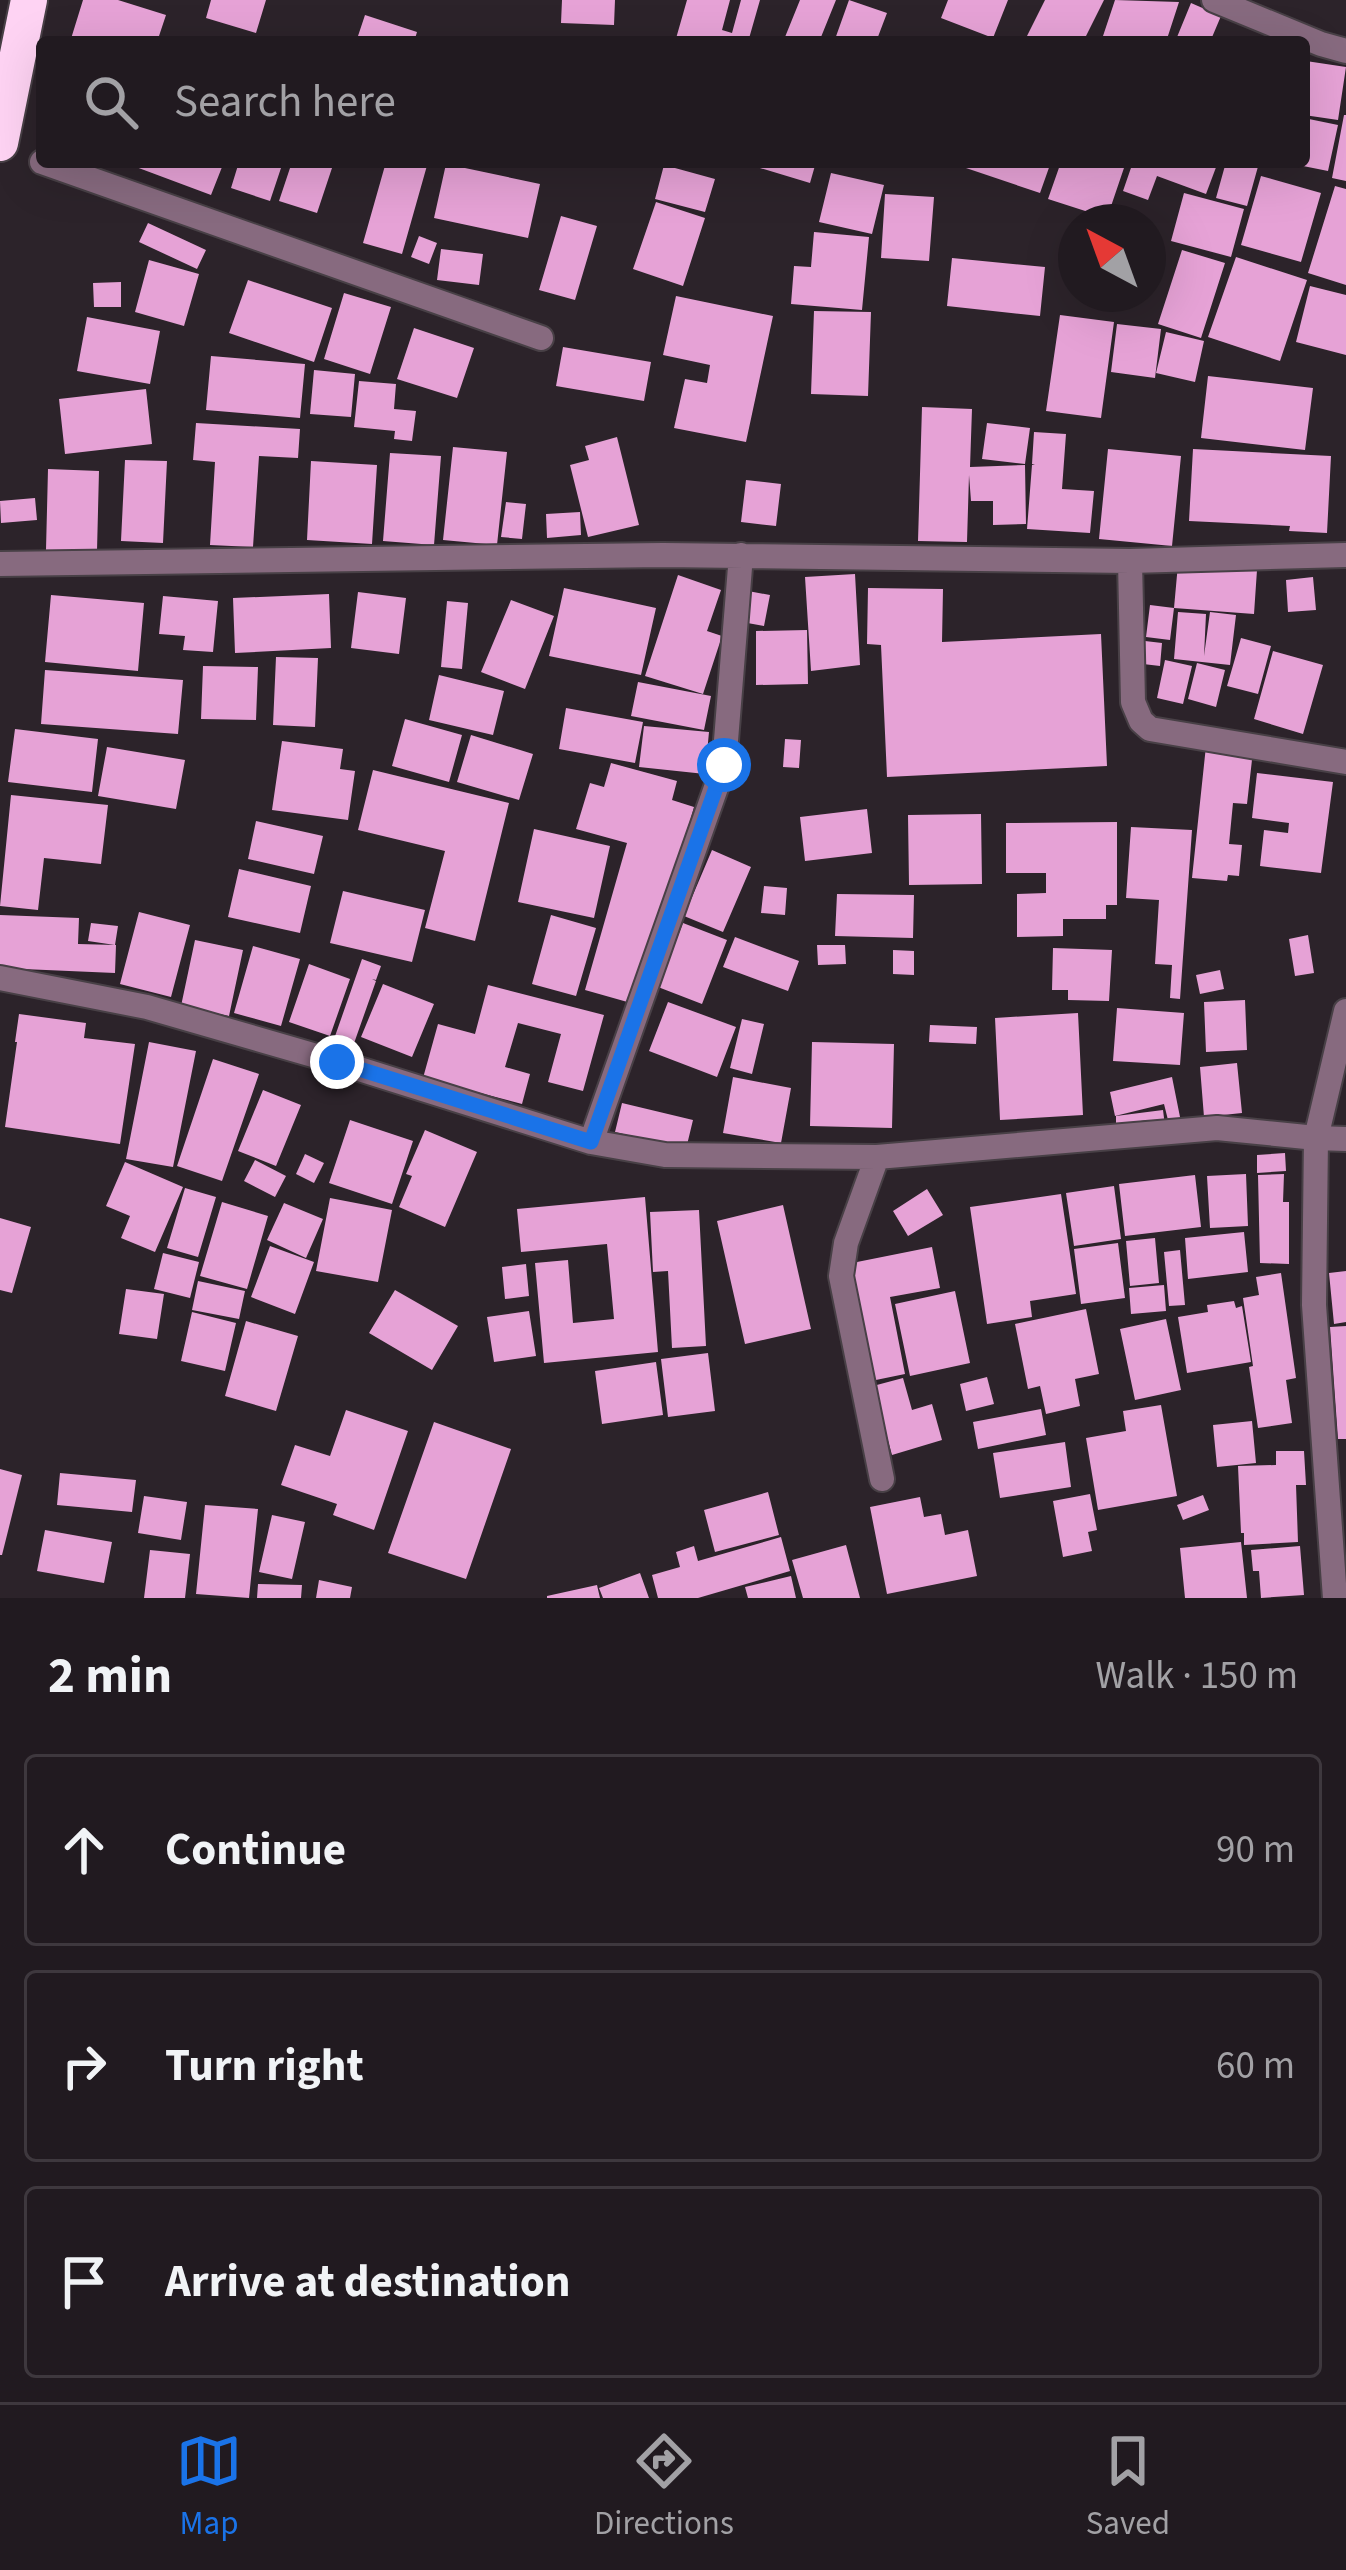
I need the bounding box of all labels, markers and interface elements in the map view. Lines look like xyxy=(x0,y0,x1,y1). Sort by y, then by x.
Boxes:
search box xyxy=(36,36,1310,168)
icon: search xyxy=(78,69,144,135)
text: Search here xyxy=(174,70,396,134)
north arrow xyxy=(1058,204,1166,312)
route start xyxy=(697,738,751,792)
route end xyxy=(310,1035,364,1089)
text: 2 min xyxy=(48,1640,172,1712)
text: Walk · 150 m xyxy=(1095,1648,1298,1704)
icon: ahead xyxy=(51,1817,117,1883)
text: Continue xyxy=(165,1818,346,1882)
text: 90 m xyxy=(1216,1822,1295,1878)
icon: right xyxy=(51,2033,117,2099)
text: Turn right xyxy=(165,2034,364,2098)
text: 60 m xyxy=(1216,2038,1295,2094)
icon: arrive xyxy=(51,2249,117,2315)
text: Arrive at destination xyxy=(165,2250,570,2314)
tab: Map xyxy=(176,2428,242,2547)
tab: Directions xyxy=(594,2428,734,2547)
tab: Saved xyxy=(1086,2428,1170,2547)

